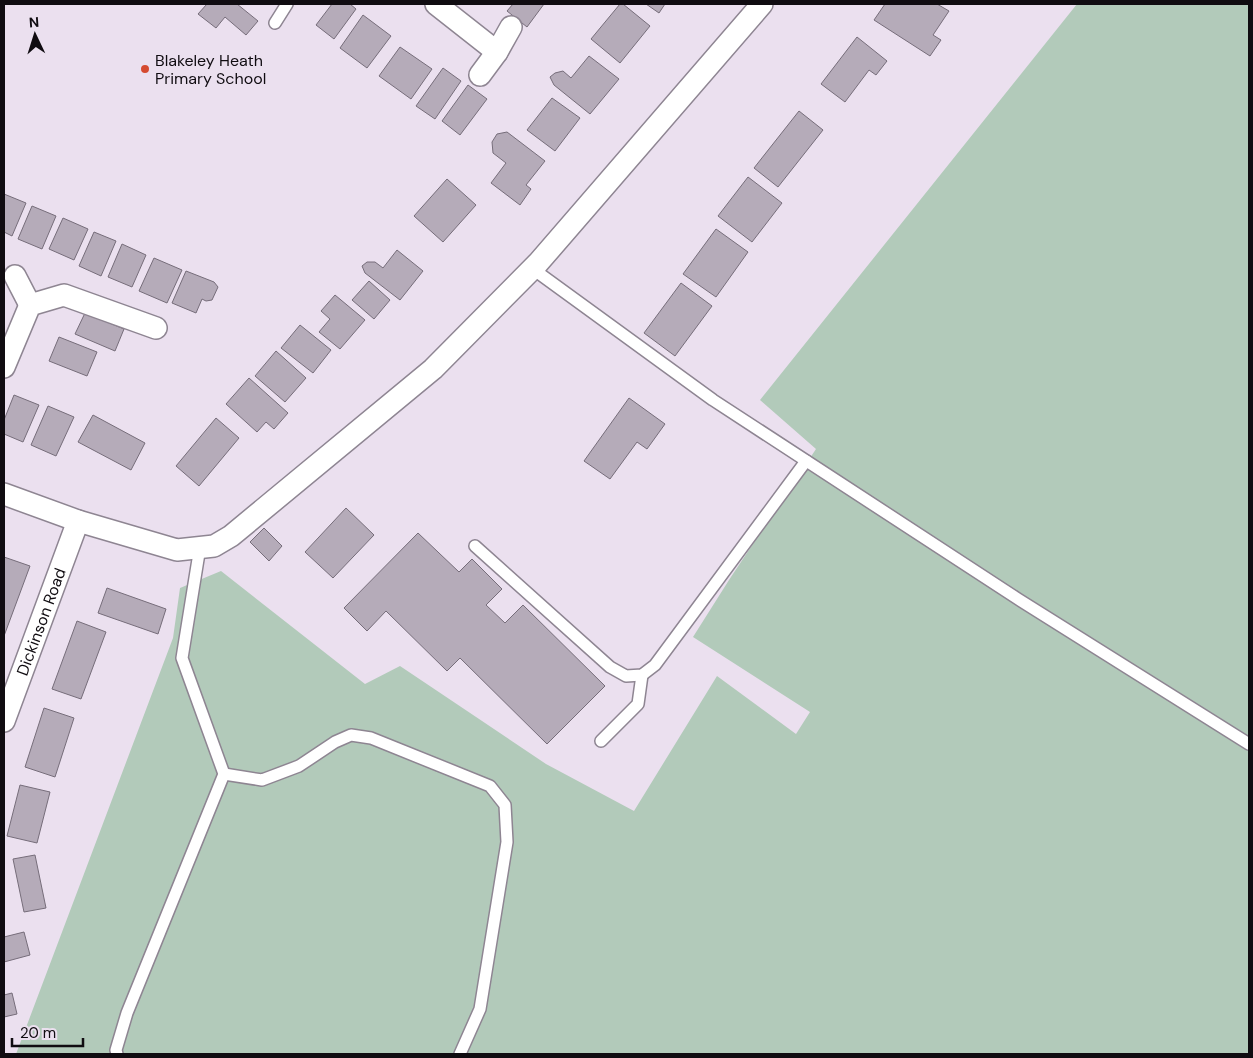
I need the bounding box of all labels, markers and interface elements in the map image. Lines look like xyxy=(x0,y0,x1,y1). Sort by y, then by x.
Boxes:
north arrow xyxy=(10,10,60,60)
text: N xyxy=(28,13,40,31)
place label: Blakeley Heath Primary School xyxy=(155,50,266,89)
marker: Blakeley Heath Primary School xyxy=(139,63,151,75)
street label: Dickinson Road xyxy=(11,565,70,678)
scale bar xyxy=(12,1016,84,1048)
text: 20 m xyxy=(20,1023,56,1043)

